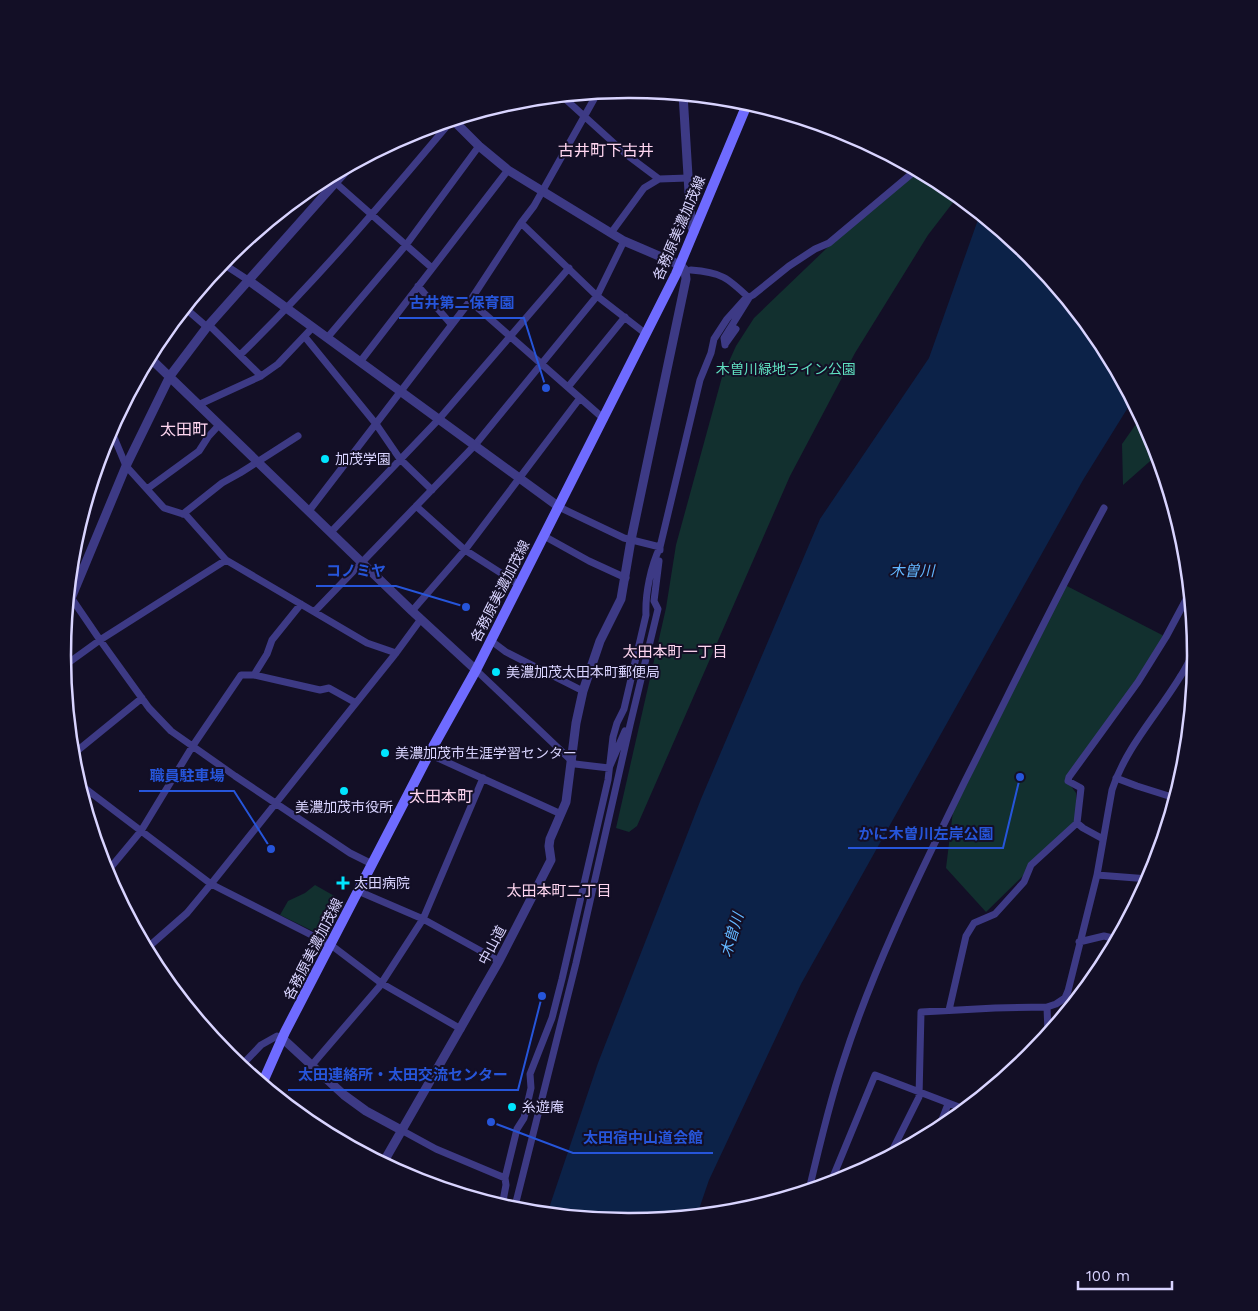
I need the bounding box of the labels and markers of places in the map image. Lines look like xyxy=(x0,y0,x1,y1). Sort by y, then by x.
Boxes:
callout: 古井第二保育園 xyxy=(399,288,524,318)
place label: 加茂学園 xyxy=(335,451,391,467)
marker: 加茂学園 xyxy=(319,453,331,465)
callout: コノミヤ xyxy=(316,556,396,586)
place label: 美濃加茂太田本町郵便局 xyxy=(506,664,660,680)
marker: 美濃加茂太田本町郵便局 xyxy=(490,666,502,678)
place label: 美濃加茂市生涯学習センター xyxy=(395,745,577,761)
marker: 美濃加茂市生涯学習センター xyxy=(379,747,391,759)
callout: 職員駐車場 xyxy=(139,761,234,791)
marker: 美濃加茂市役所 xyxy=(338,785,350,797)
place label: 美濃加茂市役所 xyxy=(295,799,393,815)
callout: かに木曽川左岸公園 xyxy=(848,818,1003,848)
place label: 太田病院 xyxy=(354,875,410,891)
marker: 太田病院 xyxy=(336,876,350,890)
callout: 太田連絡所・太田交流センター xyxy=(288,1060,518,1090)
place label: 糸遊庵 xyxy=(522,1099,564,1115)
marker: 糸遊庵 xyxy=(506,1101,518,1113)
callout: 太田宿中山道会館 xyxy=(573,1123,713,1153)

